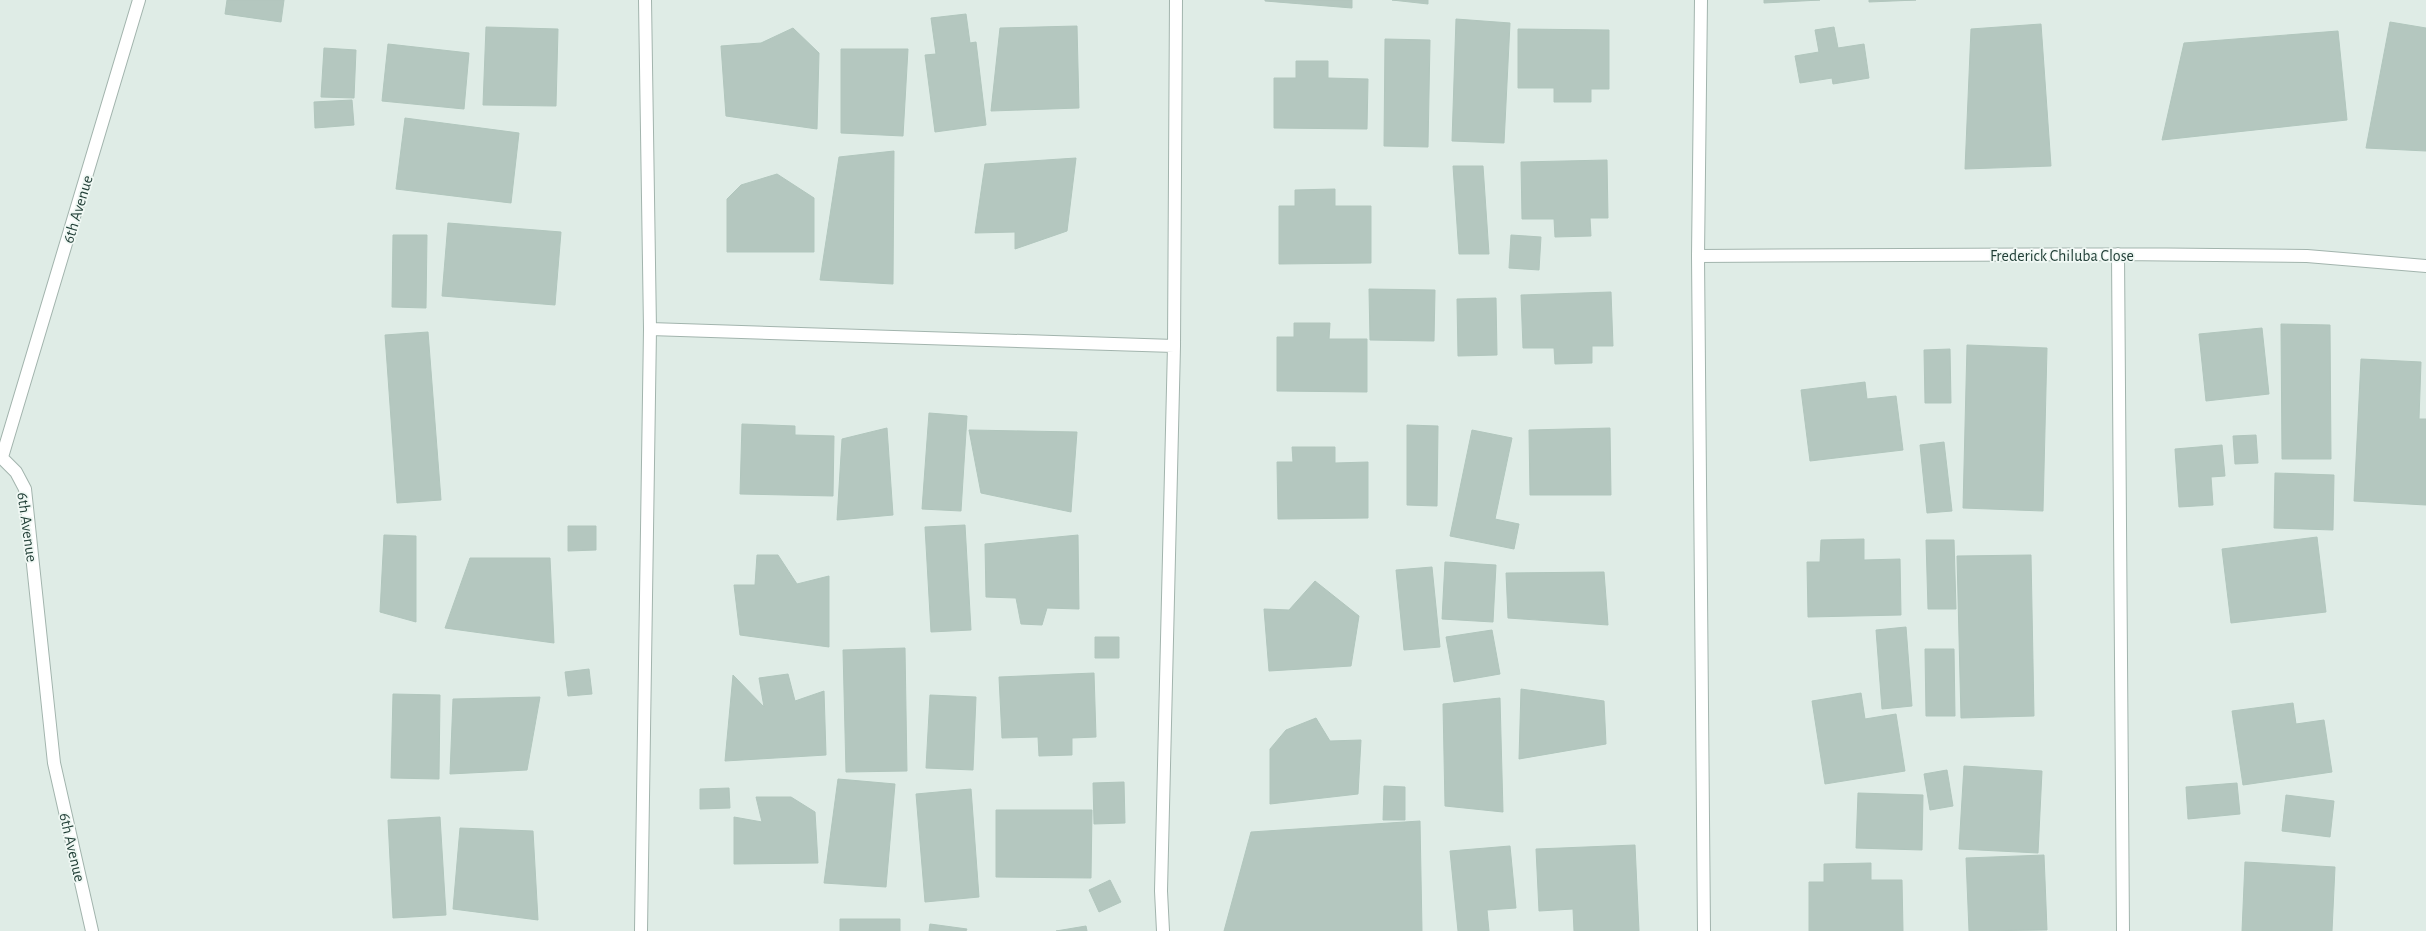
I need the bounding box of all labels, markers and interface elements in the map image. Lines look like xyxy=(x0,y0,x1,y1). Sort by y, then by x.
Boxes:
street label: 6th Avenue xyxy=(60,173,96,245)
street label: Frederick Chiluba Close xyxy=(1990,248,2134,264)
street label: 6th Avenue xyxy=(14,491,40,563)
street label: 6th Avenue xyxy=(56,811,88,883)

